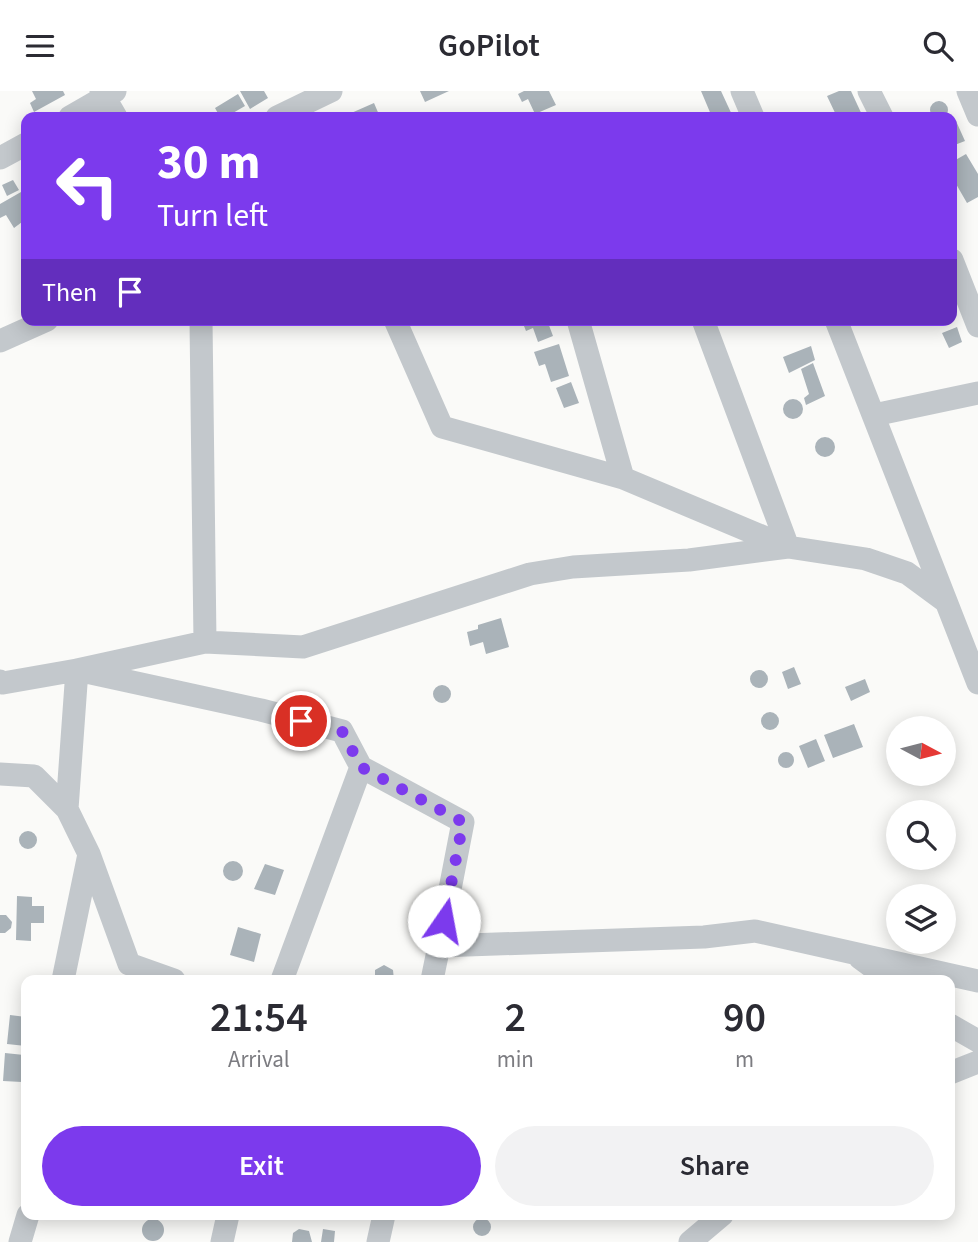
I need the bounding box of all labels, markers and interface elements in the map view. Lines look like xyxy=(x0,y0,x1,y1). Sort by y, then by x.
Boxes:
text: GoPilot xyxy=(438,23,540,69)
icon: menu xyxy=(21,27,59,65)
icon: search xyxy=(919,27,957,65)
text: 30 m xyxy=(157,128,261,198)
icon: left xyxy=(42,140,133,231)
text: Turn left xyxy=(157,193,268,239)
icon: arrive xyxy=(111,273,149,311)
text: Then xyxy=(42,274,97,311)
pin xyxy=(271,691,331,751)
icon: arrive xyxy=(282,702,320,740)
north arrow xyxy=(886,716,956,786)
map controls xyxy=(886,716,956,954)
button: search xyxy=(886,800,956,870)
position arrow xyxy=(407,884,481,958)
button: layers xyxy=(886,884,956,954)
text: 21:54 xyxy=(210,988,308,1048)
text: 2 xyxy=(505,988,526,1048)
text: 90 xyxy=(723,988,766,1048)
text: Arrival xyxy=(228,1043,290,1076)
text: min xyxy=(497,1043,534,1076)
text: m xyxy=(735,1043,754,1076)
button: Exit xyxy=(42,1126,481,1206)
button: Share xyxy=(495,1126,934,1206)

